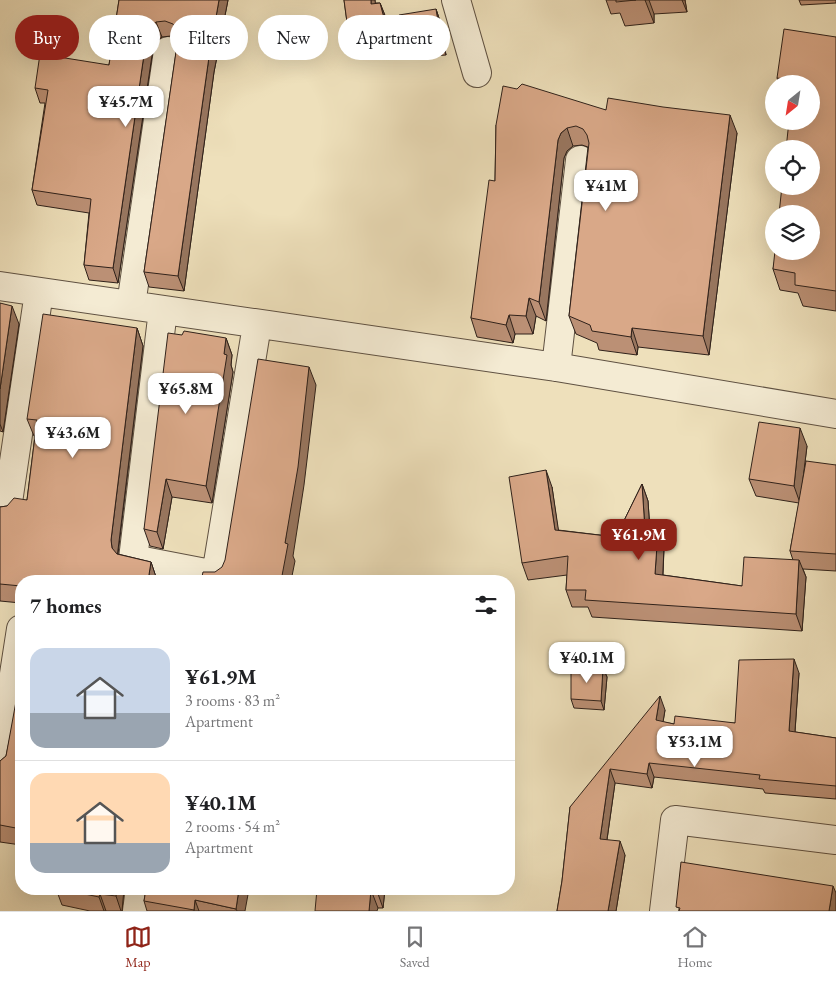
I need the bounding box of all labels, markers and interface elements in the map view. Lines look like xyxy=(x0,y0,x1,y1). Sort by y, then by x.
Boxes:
chip: Buy xyxy=(15,15,79,60)
chip: Rent xyxy=(89,15,160,60)
chip: Filters xyxy=(170,15,248,60)
chip: New xyxy=(258,15,328,60)
chip: Apartment xyxy=(338,15,450,60)
north arrow xyxy=(765,75,820,130)
map controls xyxy=(765,75,820,260)
pin: ¥45.7M xyxy=(85,86,167,128)
text: ¥45.7M xyxy=(99,91,153,112)
button: locate xyxy=(765,140,820,195)
pin: ¥41M xyxy=(576,170,636,212)
text: ¥41M xyxy=(585,175,627,196)
button: layers xyxy=(765,205,820,260)
pin: ¥65.8M xyxy=(145,372,227,415)
text: ¥65.8M xyxy=(159,378,213,399)
pin: ¥43.6M xyxy=(32,416,114,459)
text: ¥43.6M xyxy=(46,422,100,443)
pin: ¥61.9M xyxy=(598,518,680,561)
text: ¥61.9M xyxy=(612,524,666,545)
icon: filters xyxy=(472,591,500,619)
text: 7 homes xyxy=(30,592,102,619)
pin: ¥40.1M xyxy=(546,642,628,684)
text: ¥40.1M xyxy=(560,647,614,668)
text: ¥61.9M xyxy=(185,663,256,690)
icon: home xyxy=(70,668,130,728)
text: 3 rooms · 83 m² xyxy=(185,690,280,711)
text: Apartment xyxy=(185,711,253,732)
pin: ¥53.1M xyxy=(654,726,736,768)
text: ¥53.1M xyxy=(668,731,722,752)
text: ¥40.1M xyxy=(185,789,256,816)
icon: home xyxy=(70,793,130,853)
text: 2 rooms · 54 m² xyxy=(185,816,280,837)
text: Apartment xyxy=(185,837,253,858)
tab: Map xyxy=(124,923,152,971)
tab: Saved xyxy=(400,923,430,971)
tab: Home xyxy=(677,923,712,971)

